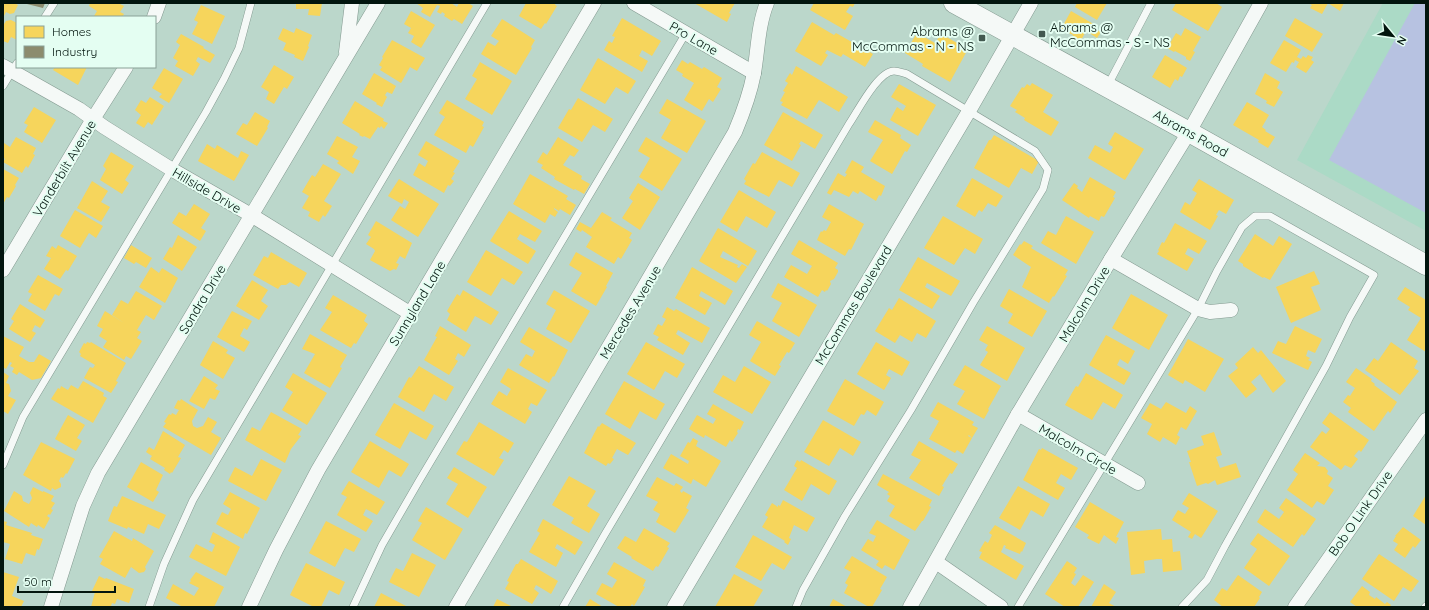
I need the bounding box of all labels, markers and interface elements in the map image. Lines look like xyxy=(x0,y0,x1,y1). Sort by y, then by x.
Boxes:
legend xyxy=(16,16,156,68)
north arrow xyxy=(1373,16,1413,56)
street label: Pro Lane xyxy=(667,18,721,58)
place label: Abrams @ McCommas - S - NS xyxy=(1050,19,1170,50)
place label: Abrams @ McCommas - N - NS xyxy=(852,23,974,54)
text: Homes xyxy=(52,24,92,39)
marker: Abrams @ McCommas - S - NS xyxy=(1037,29,1047,39)
marker: Abrams @ McCommas - N - NS xyxy=(977,33,987,43)
text: N xyxy=(1394,34,1410,48)
text: Industry xyxy=(52,44,97,59)
street label: Abrams Road xyxy=(1151,106,1231,160)
street label: Vanderbilt Avenue xyxy=(29,117,99,219)
street label: Hillside Drive xyxy=(170,164,244,216)
street label: McCommas Boulevard xyxy=(811,242,895,368)
street label: Sunnyland Lane xyxy=(385,258,449,348)
street label: Sondra Drive xyxy=(175,261,229,337)
street label: Mercedes Avenue xyxy=(596,262,664,362)
street label: Malcolm Drive xyxy=(1055,263,1113,345)
street label: Malcolm Circle xyxy=(1036,420,1120,478)
street label: Bob O Link Drive xyxy=(1325,467,1395,559)
scale bar xyxy=(18,568,115,594)
text: 50 m xyxy=(24,574,52,589)

